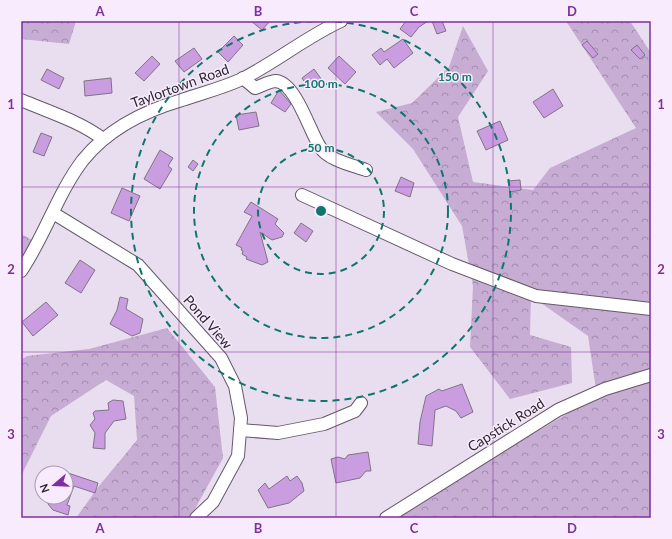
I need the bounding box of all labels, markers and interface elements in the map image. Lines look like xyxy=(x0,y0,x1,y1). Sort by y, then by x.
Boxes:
text: A xyxy=(94,3,105,19)
text: B xyxy=(254,3,263,19)
text: C xyxy=(410,3,419,19)
text: D xyxy=(567,3,577,19)
street label: Taylortown Road xyxy=(128,60,231,111)
text: 150 m xyxy=(438,69,472,84)
text: 100 m xyxy=(304,76,338,91)
text: 1 xyxy=(7,96,15,112)
text: 1 xyxy=(657,96,665,112)
text: 50 m xyxy=(308,140,334,155)
centre of rings xyxy=(314,204,328,218)
text: 2 xyxy=(7,261,15,277)
text: 2 xyxy=(657,261,665,277)
street label: Pond View xyxy=(180,291,236,352)
street label: Capstick Road xyxy=(464,394,547,455)
text: 3 xyxy=(7,426,15,442)
text: 3 xyxy=(657,426,665,442)
north arrow xyxy=(34,465,74,505)
text: N xyxy=(37,482,52,495)
text: A xyxy=(94,520,105,536)
text: B xyxy=(254,520,263,536)
text: C xyxy=(410,520,419,536)
text: D xyxy=(567,520,577,536)

